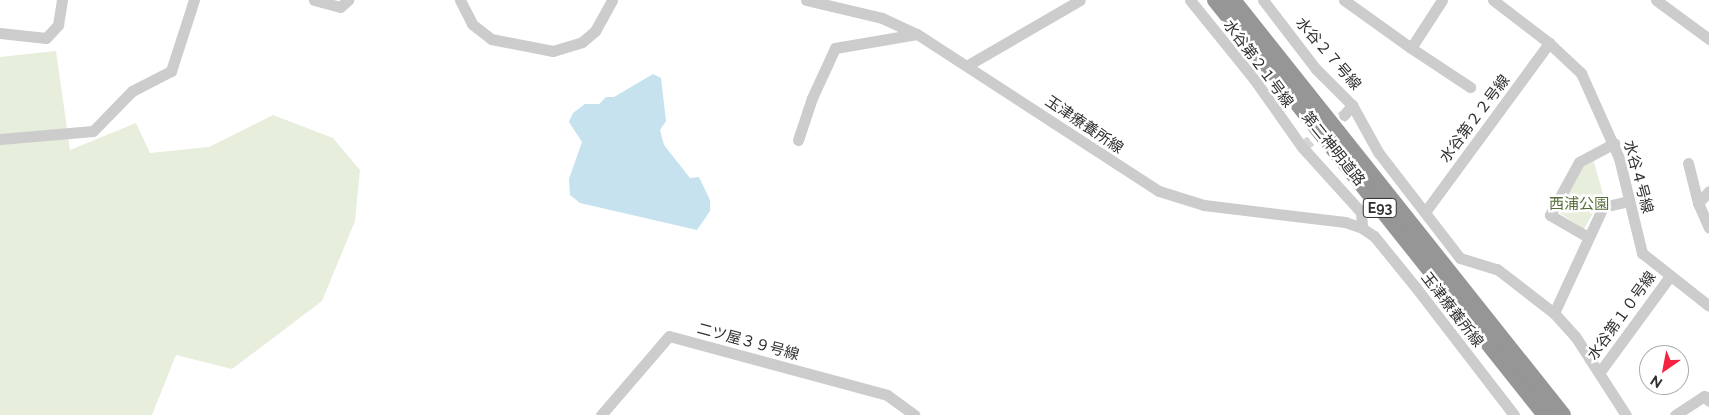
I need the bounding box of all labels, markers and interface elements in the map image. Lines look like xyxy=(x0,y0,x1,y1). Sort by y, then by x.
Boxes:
street label: 水谷２７号線 xyxy=(1292,14,1364,94)
street label: 水谷第２１号線 xyxy=(1219,17,1297,111)
street label: 水谷第２２号線 xyxy=(1436,72,1514,166)
street label: 玉津療養所線 xyxy=(1042,92,1126,158)
street label: 第二神明道路 xyxy=(1298,108,1368,190)
street label: 水谷４号線 xyxy=(1620,138,1656,216)
park label: 西浦公園 xyxy=(1549,196,1609,214)
road number: E93 xyxy=(1362,197,1398,220)
street label: 水谷第１０号線 xyxy=(1584,268,1660,364)
street label: 玉津療養所線 xyxy=(1417,269,1487,351)
street label: 二ツ屋３９号線 xyxy=(695,320,801,364)
north arrow xyxy=(1639,345,1689,395)
text: N xyxy=(1648,372,1665,391)

